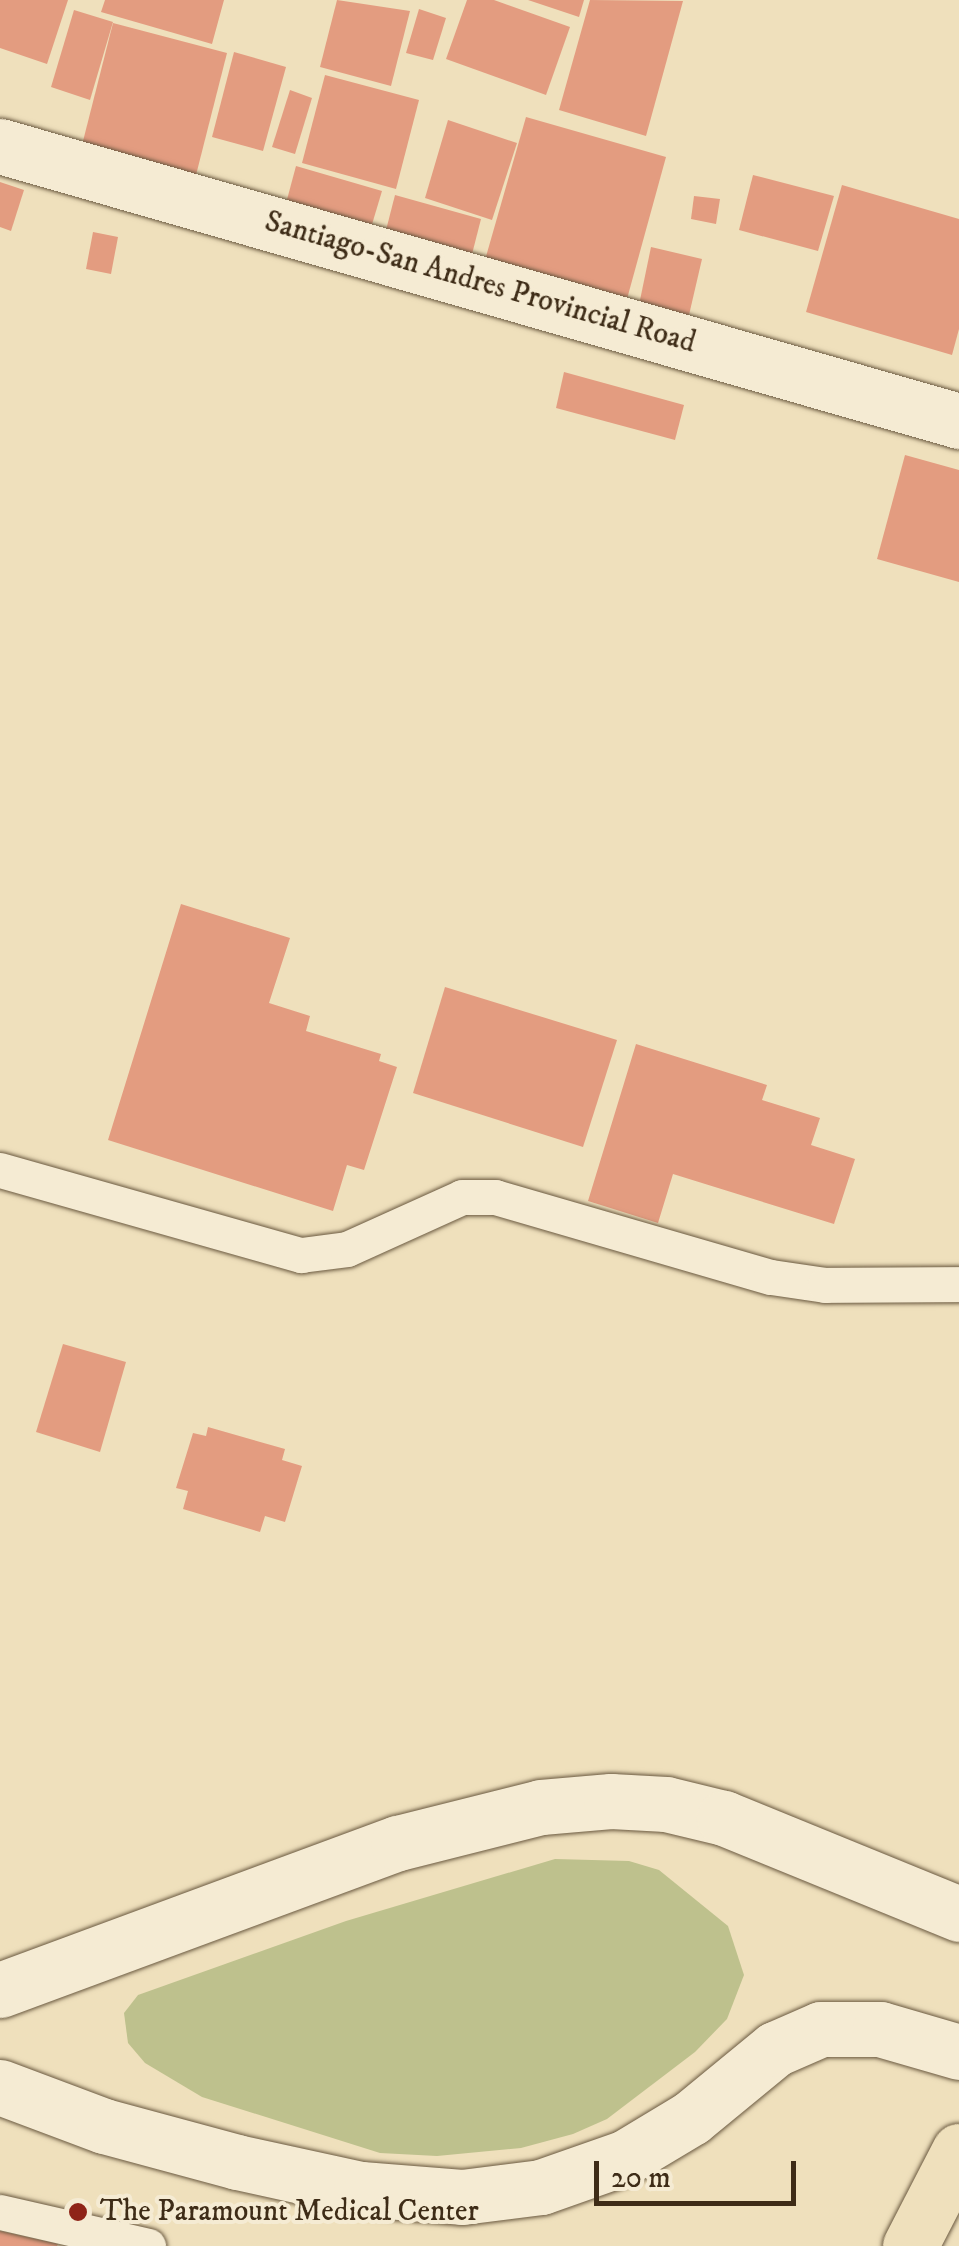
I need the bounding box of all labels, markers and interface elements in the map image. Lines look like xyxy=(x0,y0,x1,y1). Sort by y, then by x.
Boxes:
street label: Santiago-San Andres Provincial Road xyxy=(261,204,699,362)
scale bar xyxy=(599,2141,802,2203)
text: 20 m xyxy=(611,2160,671,2197)
place label: The Paramount Medical Center xyxy=(100,2194,479,2230)
marker: The Paramount Medical Center xyxy=(65,2199,91,2225)

